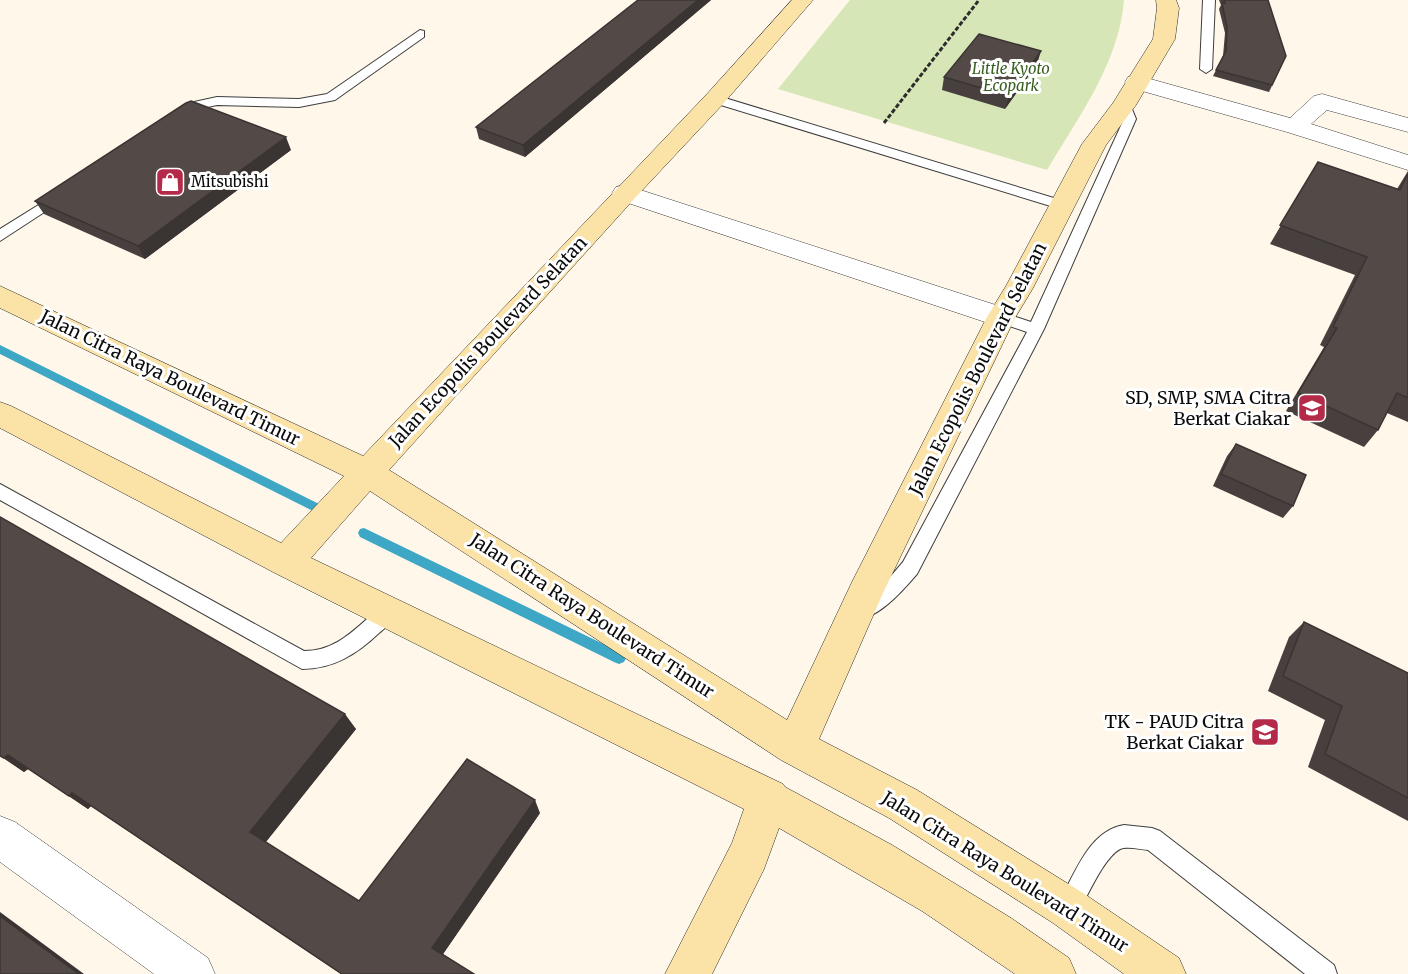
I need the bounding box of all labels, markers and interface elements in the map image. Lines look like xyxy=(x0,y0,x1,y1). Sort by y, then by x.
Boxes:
park label: Little Kyoto Ecopark xyxy=(972,59,1050,95)
shop icon: Mitsubishi xyxy=(154,166,186,198)
place label: Mitsubishi xyxy=(191,172,269,191)
street label: Jalan Ecopolis Boulevard Selatan xyxy=(383,231,592,453)
street label: Jalan Ecopolis Boulevard Selatan xyxy=(903,238,1052,500)
street label: Jalan Citra Raya Boulevard Timur xyxy=(36,304,304,451)
place label: SD, SMP, SMA Citra Berkat Ciakar xyxy=(1125,386,1291,430)
school or university icon: SD, SMP, SMA Citra Berkat Ciakar xyxy=(1296,392,1328,424)
street label: Jalan Citra Raya Boulevard Timur xyxy=(465,527,719,703)
place label: TK - PAUD Citra Berkat Ciakar xyxy=(1105,710,1244,754)
school or university icon: TK - PAUD Citra Berkat Ciakar xyxy=(1249,716,1281,748)
street label: Jalan Citra Raya Boulevard Timur xyxy=(877,785,1133,957)

